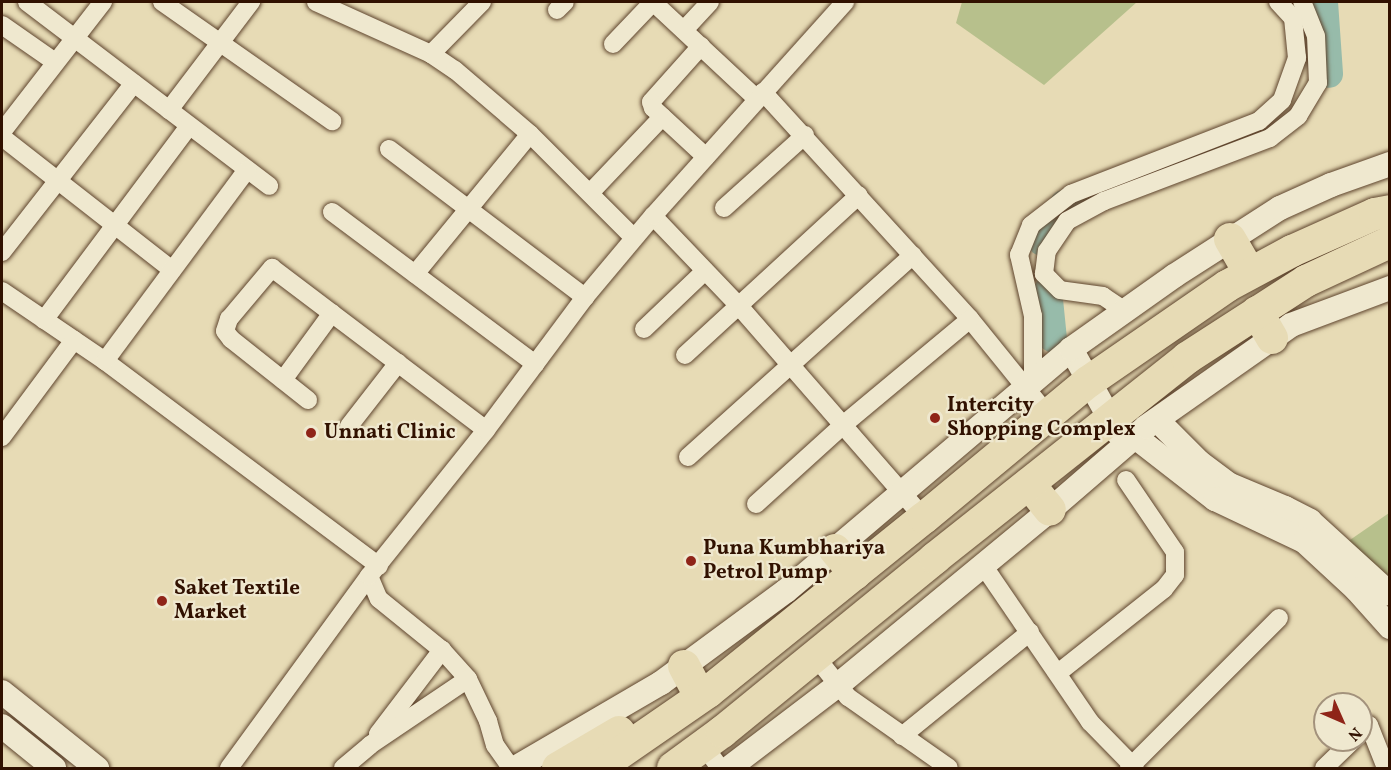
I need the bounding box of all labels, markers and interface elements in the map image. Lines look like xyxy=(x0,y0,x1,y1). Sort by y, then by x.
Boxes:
place label: Intercity Shopping Complex xyxy=(947,393,1136,443)
marker: Intercity Shopping Complex xyxy=(928,411,942,425)
place label: Unnati Clinic xyxy=(324,420,456,446)
marker: Unnati Clinic xyxy=(302,424,320,442)
place label: Puna Kumbhariya Petrol Pump xyxy=(703,536,885,586)
marker: Puna Kumbhariya Petrol Pump xyxy=(684,554,698,568)
place label: Saket Textile Market xyxy=(174,576,300,626)
marker: Saket Textile Market xyxy=(155,594,169,608)
north arrow xyxy=(1313,692,1373,752)
text: N xyxy=(1342,721,1366,745)

